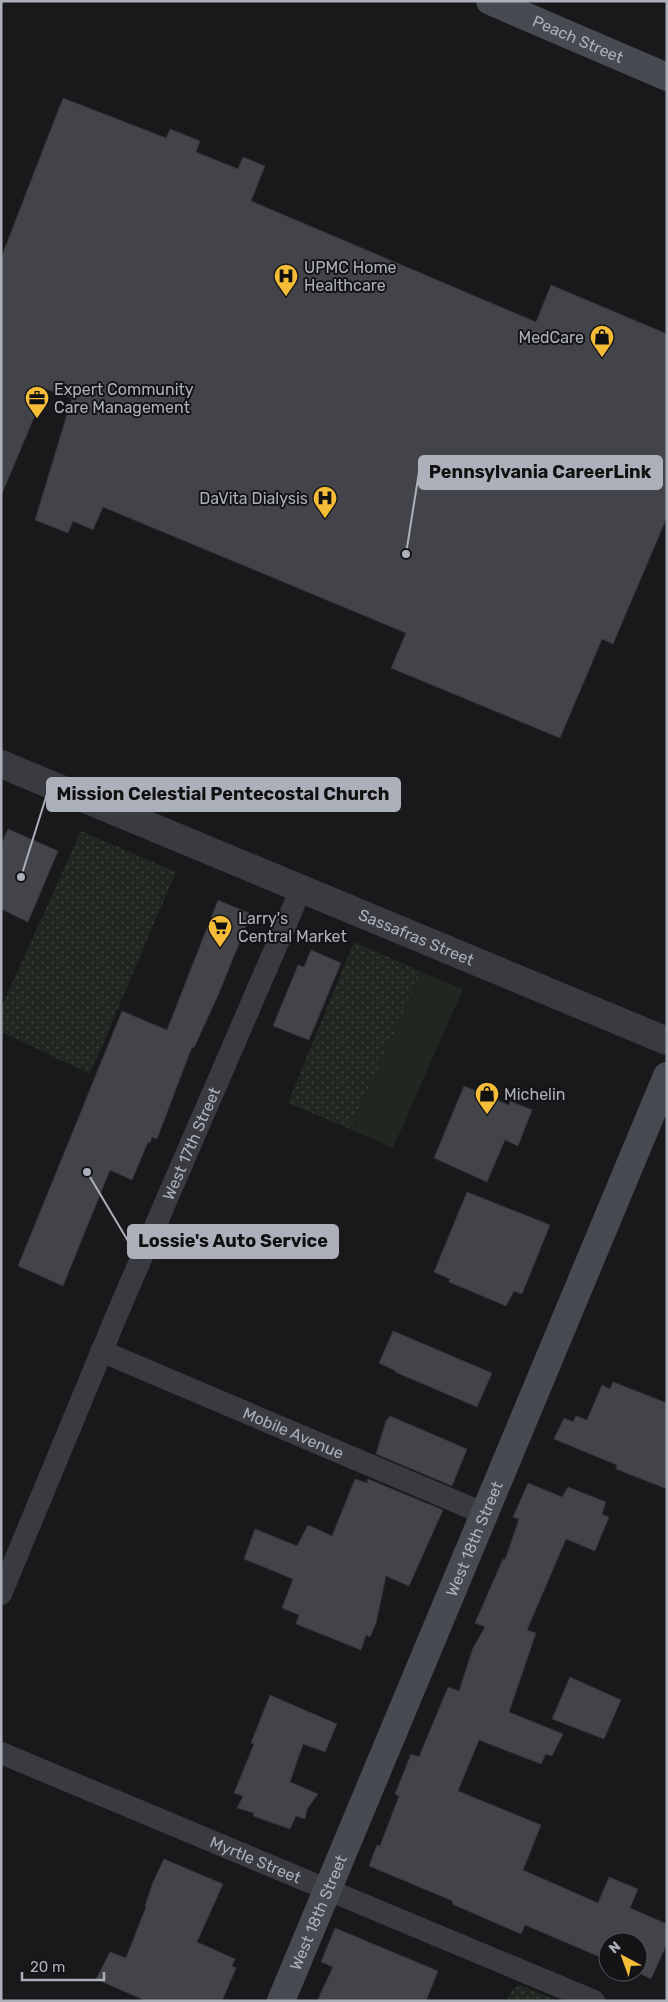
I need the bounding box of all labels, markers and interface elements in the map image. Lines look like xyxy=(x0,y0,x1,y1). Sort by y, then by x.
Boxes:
street label: Peach Street xyxy=(530,11,626,67)
place label: UPMC Home Healthcare xyxy=(304,258,397,295)
hospital icon: UPMC Home Healthcare xyxy=(273,263,299,297)
shop icon: MedCare xyxy=(589,324,615,358)
place label: MedCare xyxy=(518,328,584,347)
place label: Expert Community Care Management xyxy=(54,380,194,417)
office icon: Expert Community Care Management xyxy=(24,385,50,419)
callout: Pennsylvania CareerLink xyxy=(419,456,662,489)
text: Pennsylvania CareerLink xyxy=(429,461,652,483)
hospital icon: DaVita Dialysis xyxy=(312,485,338,519)
place label: DaVita Dialysis xyxy=(199,489,308,508)
callout: Mission Celestial Pentecostal Church xyxy=(47,778,400,811)
text: Mission Celestial Pentecostal Church xyxy=(57,783,389,805)
street label: Sassafras Street xyxy=(356,904,477,969)
place label: Larry's Central Market xyxy=(238,909,347,946)
supermarket icon: Larry's Central Market xyxy=(207,914,233,948)
shop icon: Michelin xyxy=(474,1081,500,1115)
street label: West 17th Street xyxy=(158,1084,224,1203)
place label: Michelin xyxy=(504,1085,566,1104)
callout: Lossie's Auto Service xyxy=(128,1225,338,1258)
text: Lossie's Auto Service xyxy=(138,1230,328,1252)
street label: Mobile Avenue xyxy=(240,1403,347,1462)
street label: West 18th Street xyxy=(441,1478,506,1599)
street label: Myrtle Street xyxy=(207,1832,304,1887)
street label: West 18th Street xyxy=(286,1852,350,1973)
north arrow xyxy=(598,1932,648,1982)
text: N xyxy=(605,1938,624,1957)
scale bar xyxy=(22,1950,105,1982)
text: 20 m xyxy=(30,1958,65,1976)

